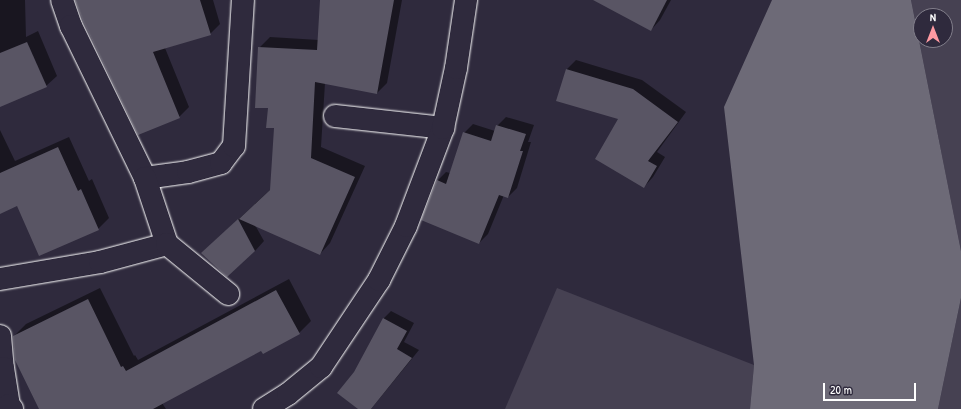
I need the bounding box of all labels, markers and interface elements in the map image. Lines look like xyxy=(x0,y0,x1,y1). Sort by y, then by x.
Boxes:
north arrow xyxy=(913,8,953,48)
text: N xyxy=(930,10,936,24)
scale bar xyxy=(825,375,918,401)
text: 20 m xyxy=(830,381,852,398)

